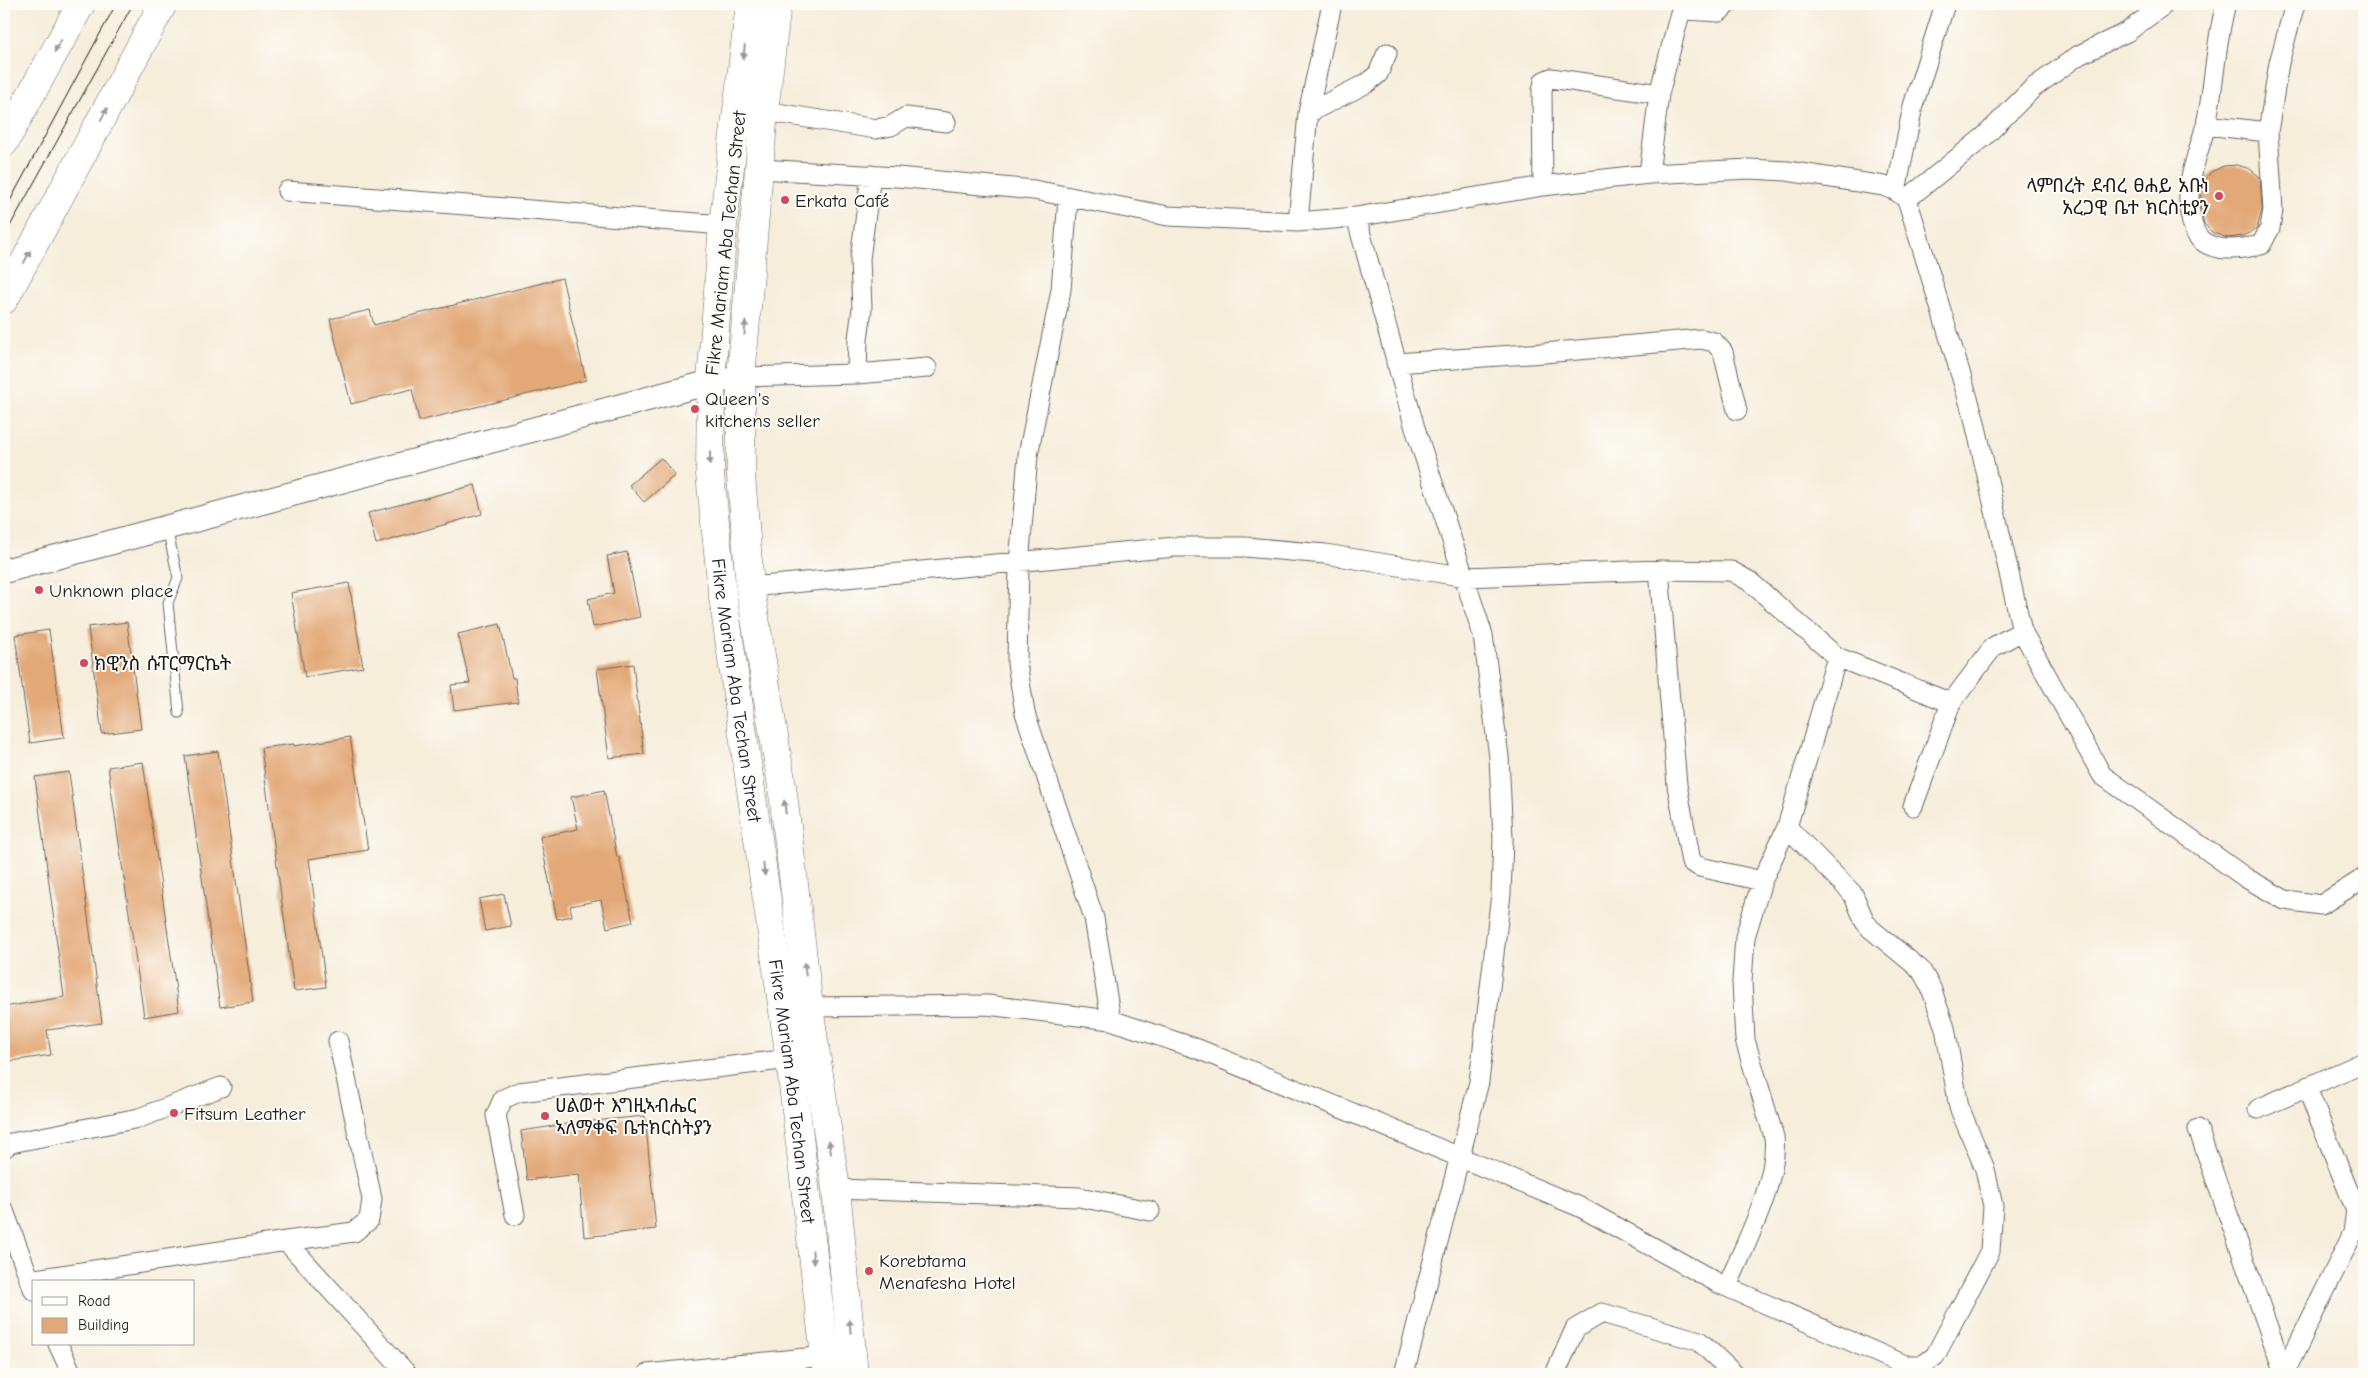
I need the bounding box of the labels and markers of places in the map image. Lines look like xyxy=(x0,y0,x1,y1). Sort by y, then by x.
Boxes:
place label: ላምበረት ደብረ ፀሐይ አቡነ አረጋዊ ቤተ ክርስቲያን xyxy=(2027,175,2209,219)
place label: Erkata Café xyxy=(795,190,889,212)
marker: ላምበረት ደብረ ፀሐይ አቡነ አረጋዊ ቤተ ክርስቲያን xyxy=(2213,190,2225,202)
marker: Erkata Café xyxy=(779,194,791,206)
place label: Queen's kitchens seller xyxy=(705,388,820,432)
marker: Queen's kitchens seller xyxy=(689,403,701,415)
place label: Unknown place xyxy=(49,580,173,602)
marker: Unknown place xyxy=(33,584,45,596)
place label: ክዊንስ ሱፐርማርኬት xyxy=(94,653,232,675)
marker: ክዊንስ ሱፐርማርኬት xyxy=(78,657,90,669)
place label: ሀልወተ እግዚኣብሔር ኣለማቀፍ ቤተክርስትያን xyxy=(555,1095,712,1139)
place label: Fitsum Leather xyxy=(184,1103,306,1125)
marker: Fitsum Leather xyxy=(168,1107,180,1119)
marker: ሀልወተ እግዚኣብሔር ኣለማቀፍ ቤተክርስትያን xyxy=(539,1110,551,1122)
place label: Korebtama Menafesha Hotel xyxy=(879,1250,1016,1294)
marker: Korebtama Menafesha Hotel xyxy=(863,1265,875,1277)

